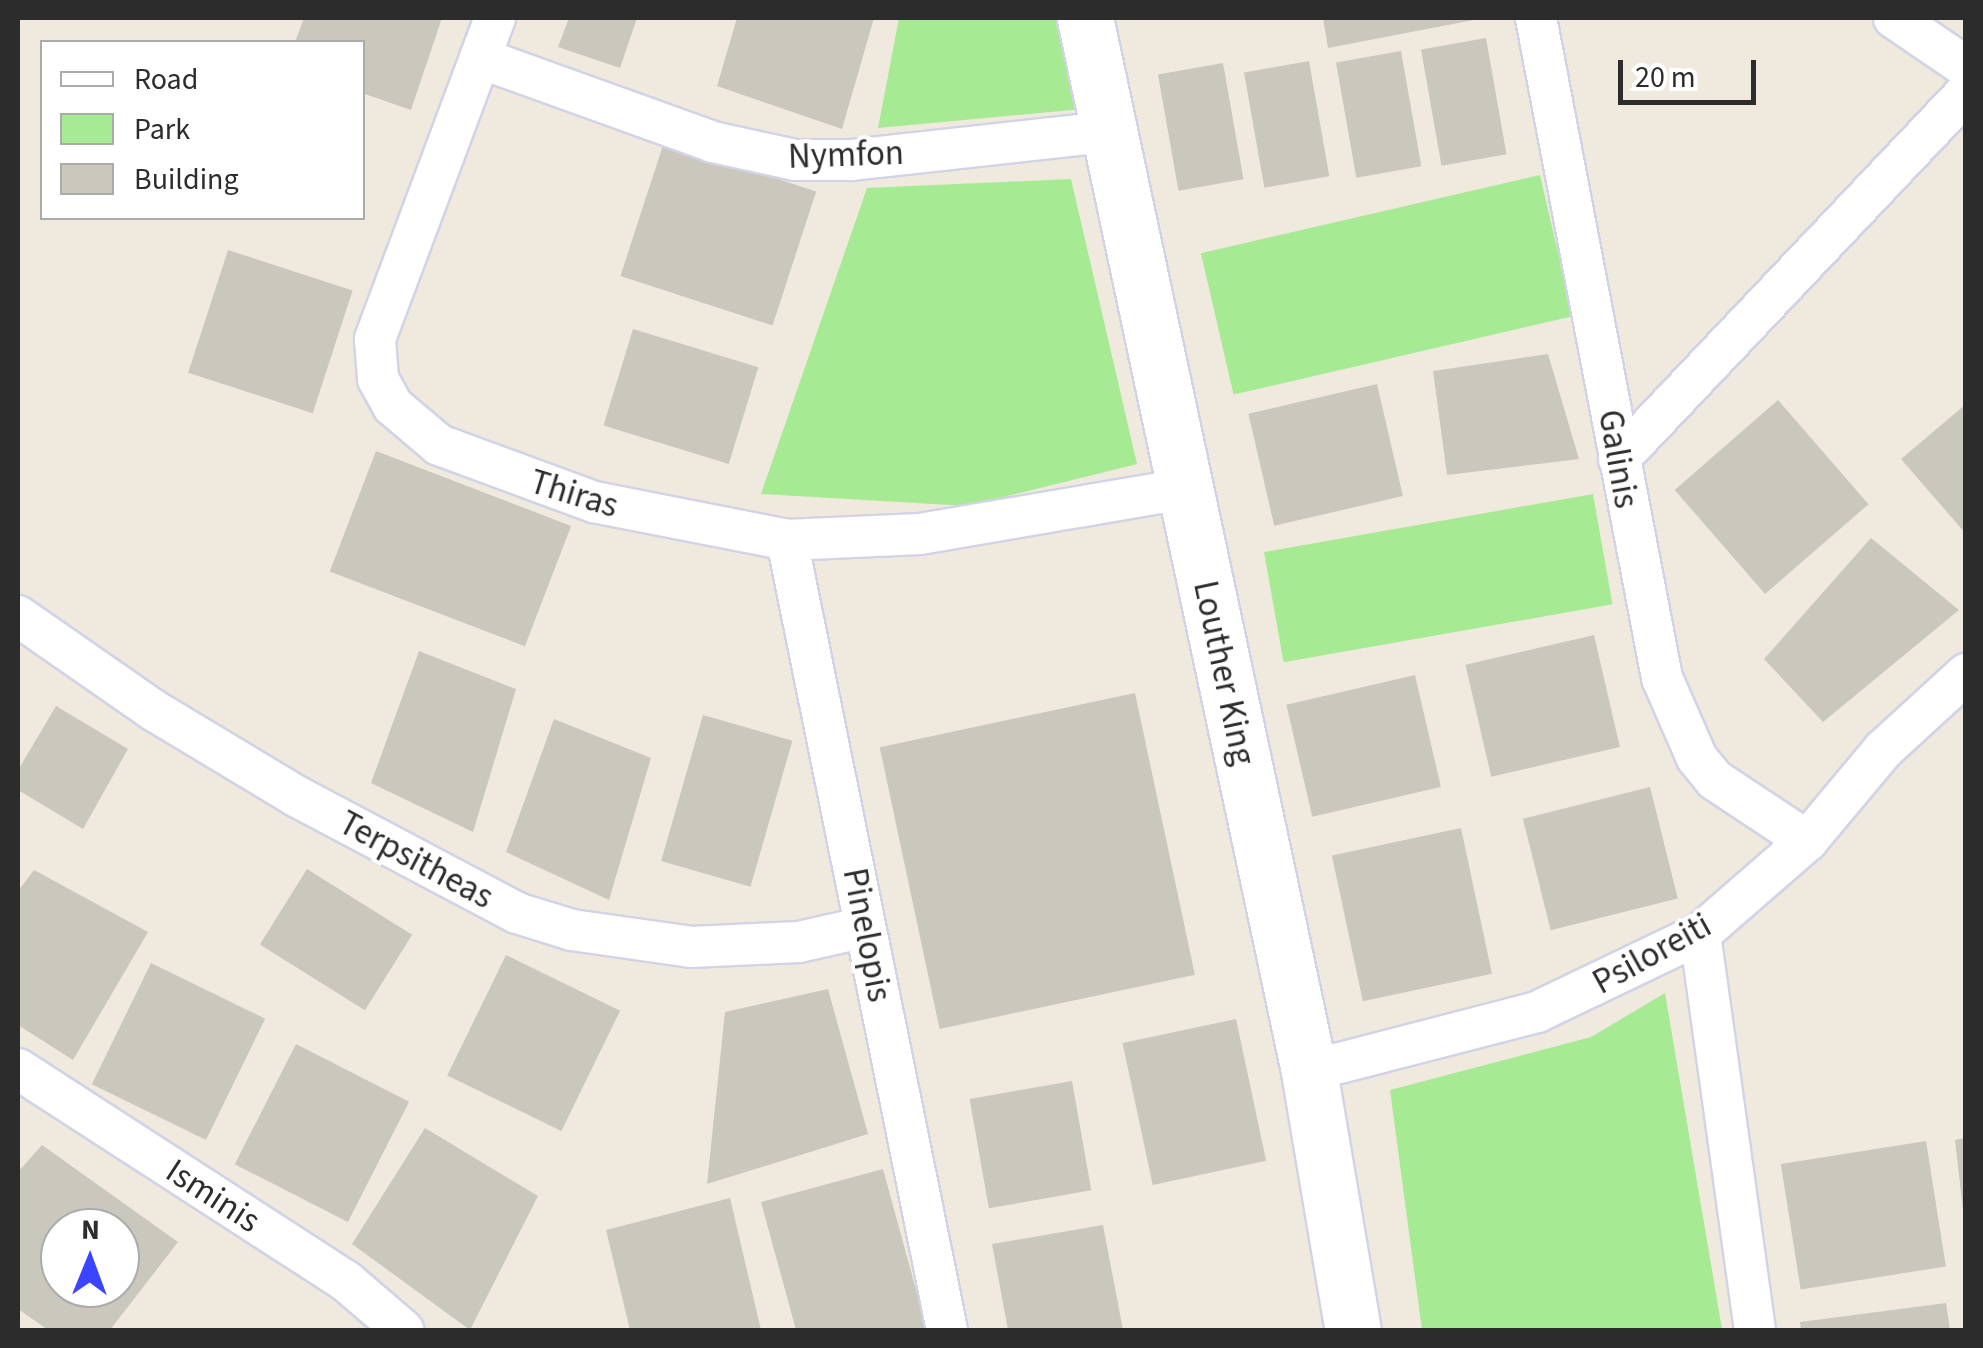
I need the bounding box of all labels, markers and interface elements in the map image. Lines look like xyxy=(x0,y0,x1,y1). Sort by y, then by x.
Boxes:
legend xyxy=(40,40,365,220)
scale bar xyxy=(1623,40,1760,102)
text: 20 m xyxy=(1635,56,1696,99)
text: Road xyxy=(134,58,198,101)
text: Park xyxy=(134,108,190,151)
street label: Nymfon xyxy=(787,132,905,178)
text: Building xyxy=(134,158,239,201)
street label: Galinis xyxy=(1589,407,1647,511)
street label: Thiras xyxy=(525,461,623,527)
street label: Louther King xyxy=(1184,577,1264,769)
street label: Terpsitheas xyxy=(332,802,500,918)
street label: Pinelopis xyxy=(833,864,901,1006)
street label: Psiloreiti xyxy=(1585,904,1719,1004)
street label: Isminis xyxy=(158,1150,268,1242)
north arrow xyxy=(40,1208,140,1308)
text: N xyxy=(81,1210,100,1250)

